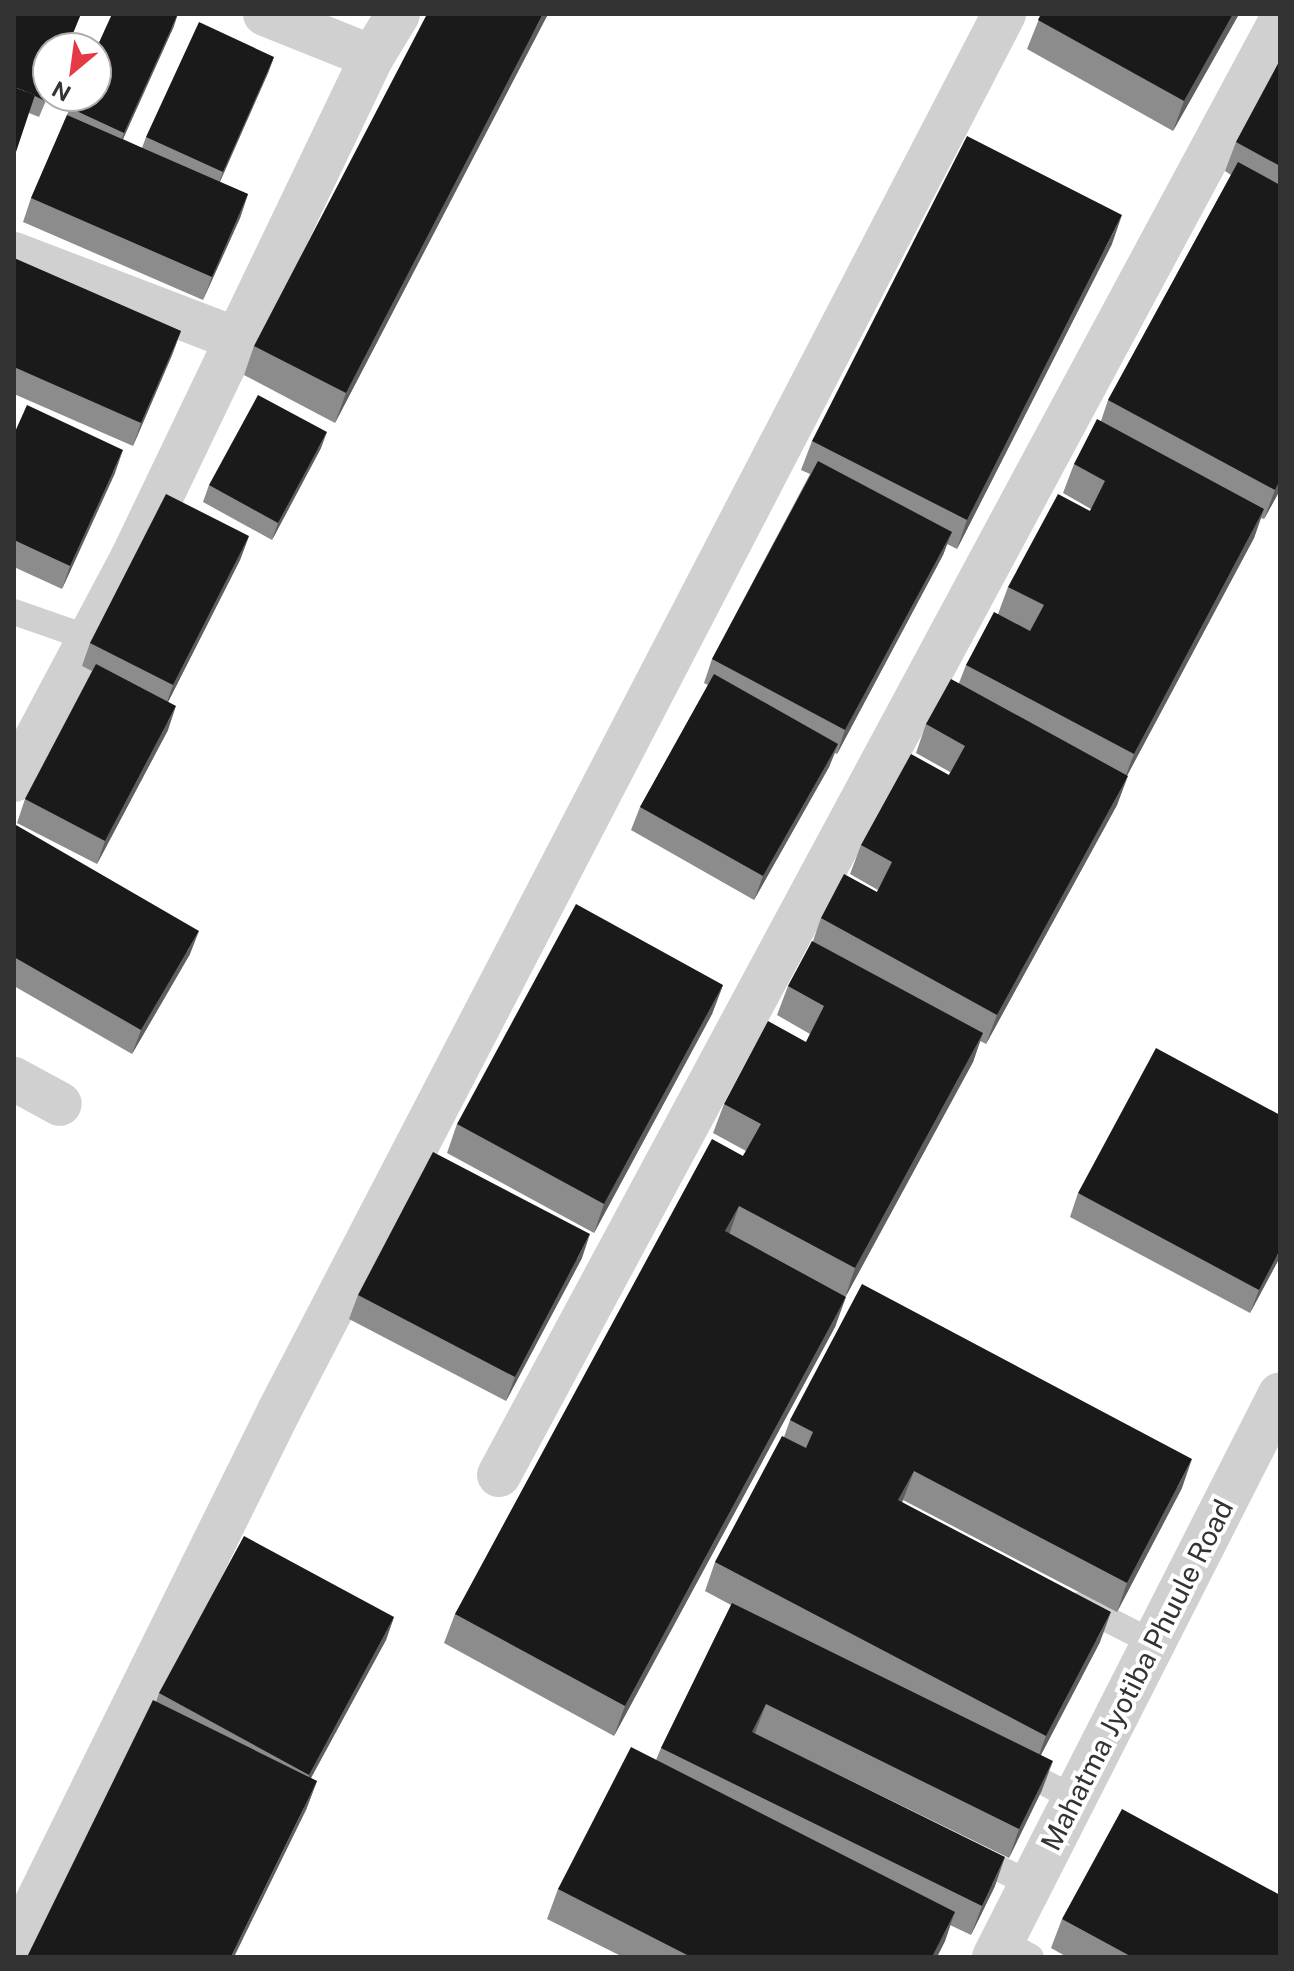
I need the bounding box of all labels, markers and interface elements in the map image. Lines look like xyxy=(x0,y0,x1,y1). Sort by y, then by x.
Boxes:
north arrow xyxy=(32,32,112,112)
text: N xyxy=(48,76,75,107)
street label: Mahatma Jyotiba Phuule Road xyxy=(1034,1494,1240,1856)

